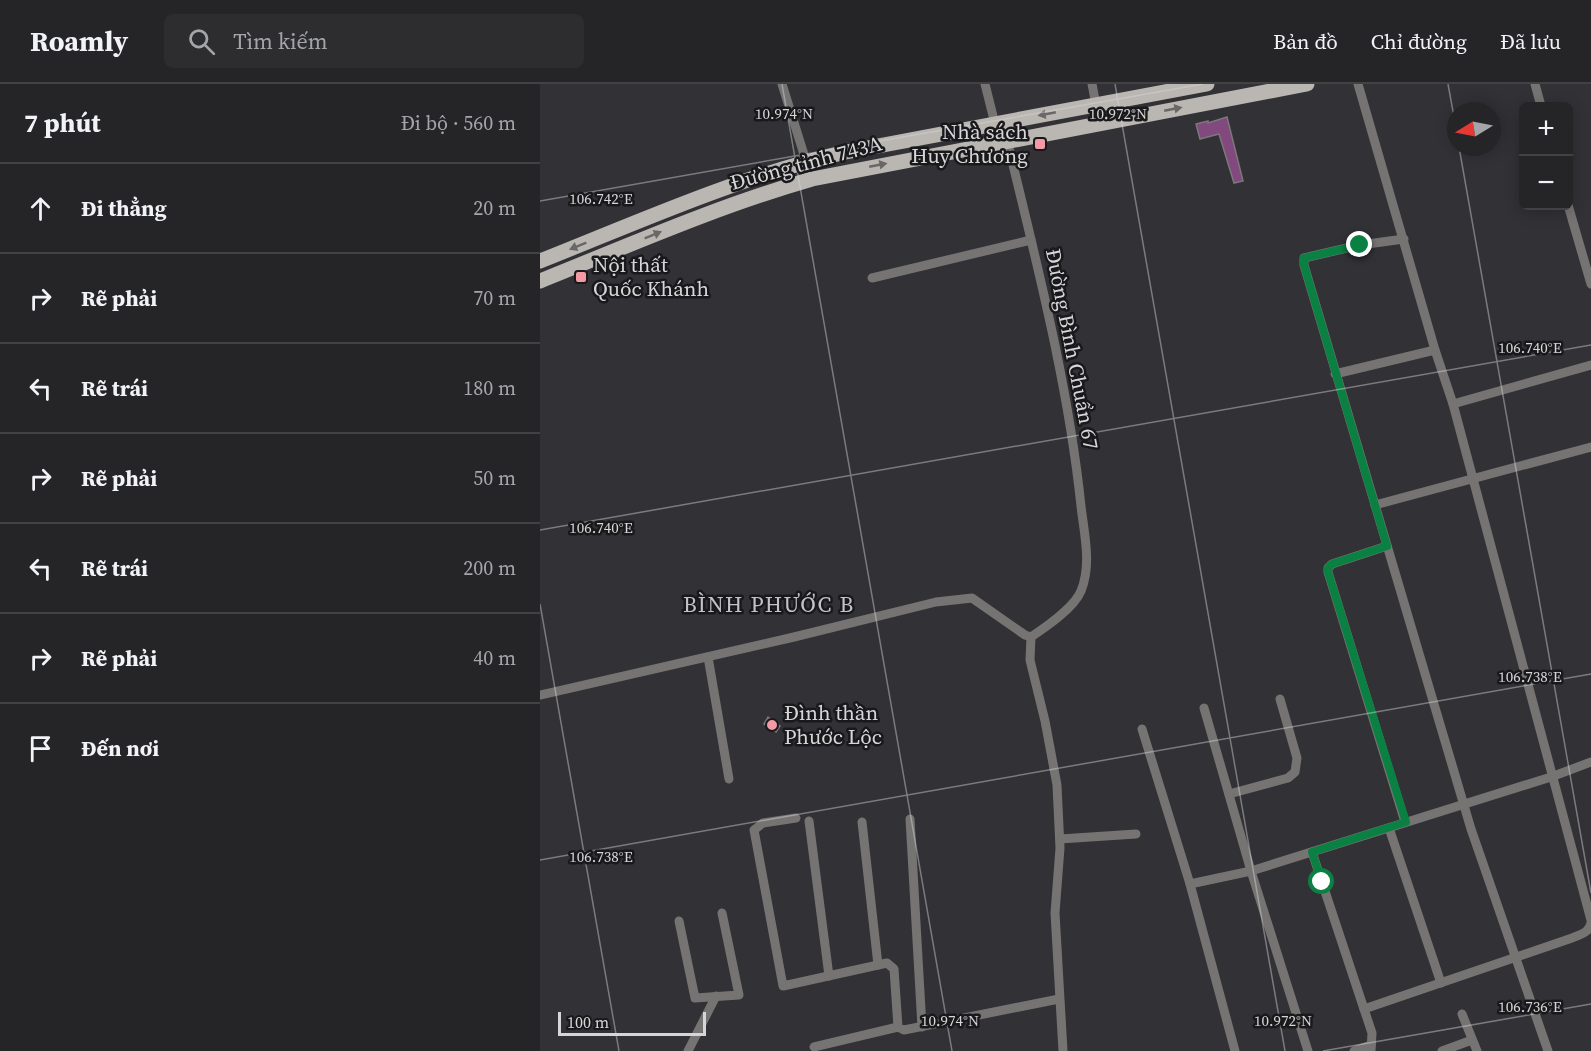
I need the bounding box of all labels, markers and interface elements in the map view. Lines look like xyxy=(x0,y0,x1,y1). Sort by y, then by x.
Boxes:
search box xyxy=(164,14,584,68)
text: Roamly xyxy=(30,22,128,60)
icon: search xyxy=(185,25,218,58)
text: Tìm kiếm xyxy=(233,26,328,56)
text: Bản đồ xyxy=(1273,27,1338,56)
text: Chỉ đường xyxy=(1371,27,1467,56)
text: Đã lưu xyxy=(1500,27,1561,56)
north arrow xyxy=(1447,102,1501,156)
map controls xyxy=(1519,102,1573,210)
button: + xyxy=(1519,102,1573,156)
text: 10.974°N xyxy=(755,103,813,124)
text: 10.972°N xyxy=(1089,103,1147,124)
one-way arrow xyxy=(1164,104,1183,113)
text: 7 phút xyxy=(24,105,100,141)
text: Đi bộ · 560 m xyxy=(401,109,516,137)
one-way arrow xyxy=(1037,110,1056,119)
place label: Nhà sách Huy Chương xyxy=(911,117,1028,170)
street label: Đường tỉnh 743A xyxy=(727,128,885,197)
marker: Nhà sách Huy Chương xyxy=(1033,137,1047,151)
button: − xyxy=(1519,156,1573,210)
one-way arrow xyxy=(869,160,888,169)
text: 106.742°E xyxy=(569,188,633,209)
icon: ahead xyxy=(24,192,57,225)
text: Đi thẳng xyxy=(81,193,167,223)
text: 20 m xyxy=(473,194,516,222)
one-way arrow xyxy=(644,230,662,240)
route end xyxy=(1346,231,1372,257)
one-way arrow xyxy=(569,242,587,251)
street label: Đường Bình Chuẩn 67 xyxy=(1039,246,1106,452)
place label: Nội thất Quốc Khánh xyxy=(593,250,709,303)
marker: Nội thất Quốc Khánh xyxy=(574,270,588,284)
icon: right xyxy=(24,282,57,315)
text: Rẽ phải xyxy=(81,283,157,313)
text: 70 m xyxy=(473,284,516,312)
text: 106.740°E xyxy=(1498,337,1562,358)
icon: left xyxy=(24,372,57,405)
text: Rẽ trái xyxy=(81,373,148,403)
text: 180 m xyxy=(463,374,516,402)
icon: right xyxy=(24,462,57,495)
text: Rẽ phải xyxy=(81,463,157,493)
text: 50 m xyxy=(473,464,516,492)
text: 106.740°E xyxy=(569,517,633,538)
icon: left xyxy=(24,552,57,585)
text: Rẽ trái xyxy=(81,553,148,583)
text: 200 m xyxy=(463,554,516,582)
district label: BÌNH PHƯỚC B xyxy=(683,589,855,619)
icon: right xyxy=(24,642,57,675)
text: Rẽ phải xyxy=(81,643,157,673)
text: 40 m xyxy=(473,644,516,672)
text: 106.738°E xyxy=(1498,666,1562,687)
place label: Đình thần Phước Lộc xyxy=(784,698,882,751)
marker: Đình thần Phước Lộc xyxy=(765,718,779,732)
icon: arrive xyxy=(24,732,57,765)
text: Đến nơi xyxy=(81,733,159,763)
text: 106.738°E xyxy=(569,846,633,867)
route start xyxy=(1308,868,1334,894)
text: 106.736°E xyxy=(1498,996,1562,1017)
scale bar xyxy=(558,1009,706,1036)
text: 10.974°N xyxy=(921,1010,979,1031)
text: 10.972°N xyxy=(1254,1010,1312,1031)
text: 100 m xyxy=(567,1011,609,1033)

